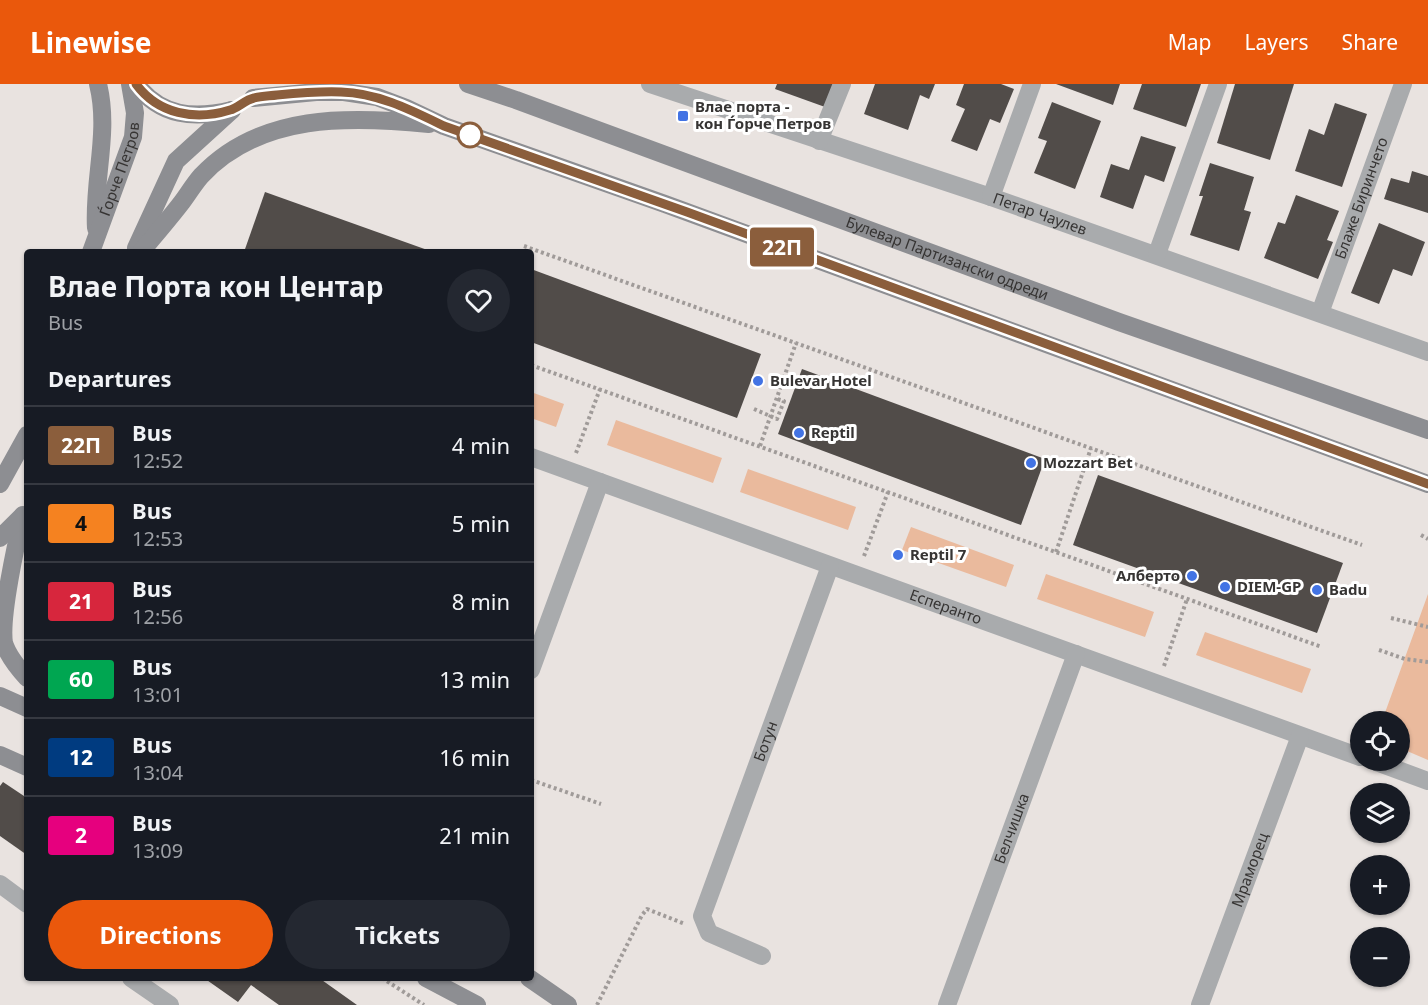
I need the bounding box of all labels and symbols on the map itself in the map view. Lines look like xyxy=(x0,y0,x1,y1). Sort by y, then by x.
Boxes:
place label: Влае порта - кон Ѓорче Петров xyxy=(695,96,831,133)
marker: Влае порта - кон Ѓорче Петров xyxy=(676,109,690,123)
street label: Ѓорче Петров xyxy=(94,121,143,219)
unlabelled marker xyxy=(457,122,483,148)
street label: Блаже Биринчето xyxy=(1329,134,1392,262)
street label: Петар Чаулев xyxy=(990,188,1090,239)
street label: Булевар Партизански одреди xyxy=(843,211,1052,304)
line badge: 22П xyxy=(748,228,816,266)
place label: Bulevar Hotel xyxy=(770,370,872,390)
marker: Bulevar Hotel xyxy=(751,374,765,388)
place label: Reptil xyxy=(811,422,855,442)
marker: Reptil xyxy=(792,426,806,440)
place label: Mozzart Bet xyxy=(1043,452,1133,472)
marker: Mozzart Bet xyxy=(1024,456,1038,470)
place label: Reptil 7 xyxy=(910,544,967,564)
marker: Reptil 7 xyxy=(891,548,905,562)
place label: Алберто xyxy=(1116,565,1180,585)
marker: Алберто xyxy=(1185,569,1199,583)
place label: DIEM-GP xyxy=(1237,576,1301,596)
place label: Badu xyxy=(1329,579,1367,599)
marker: DIEM-GP xyxy=(1218,580,1232,594)
marker: Badu xyxy=(1310,583,1324,597)
street label: Есперанто xyxy=(907,584,985,628)
street label: Ботун xyxy=(748,718,781,764)
street label: Белчишка xyxy=(989,790,1033,866)
street label: Мраморец xyxy=(1226,829,1273,910)

